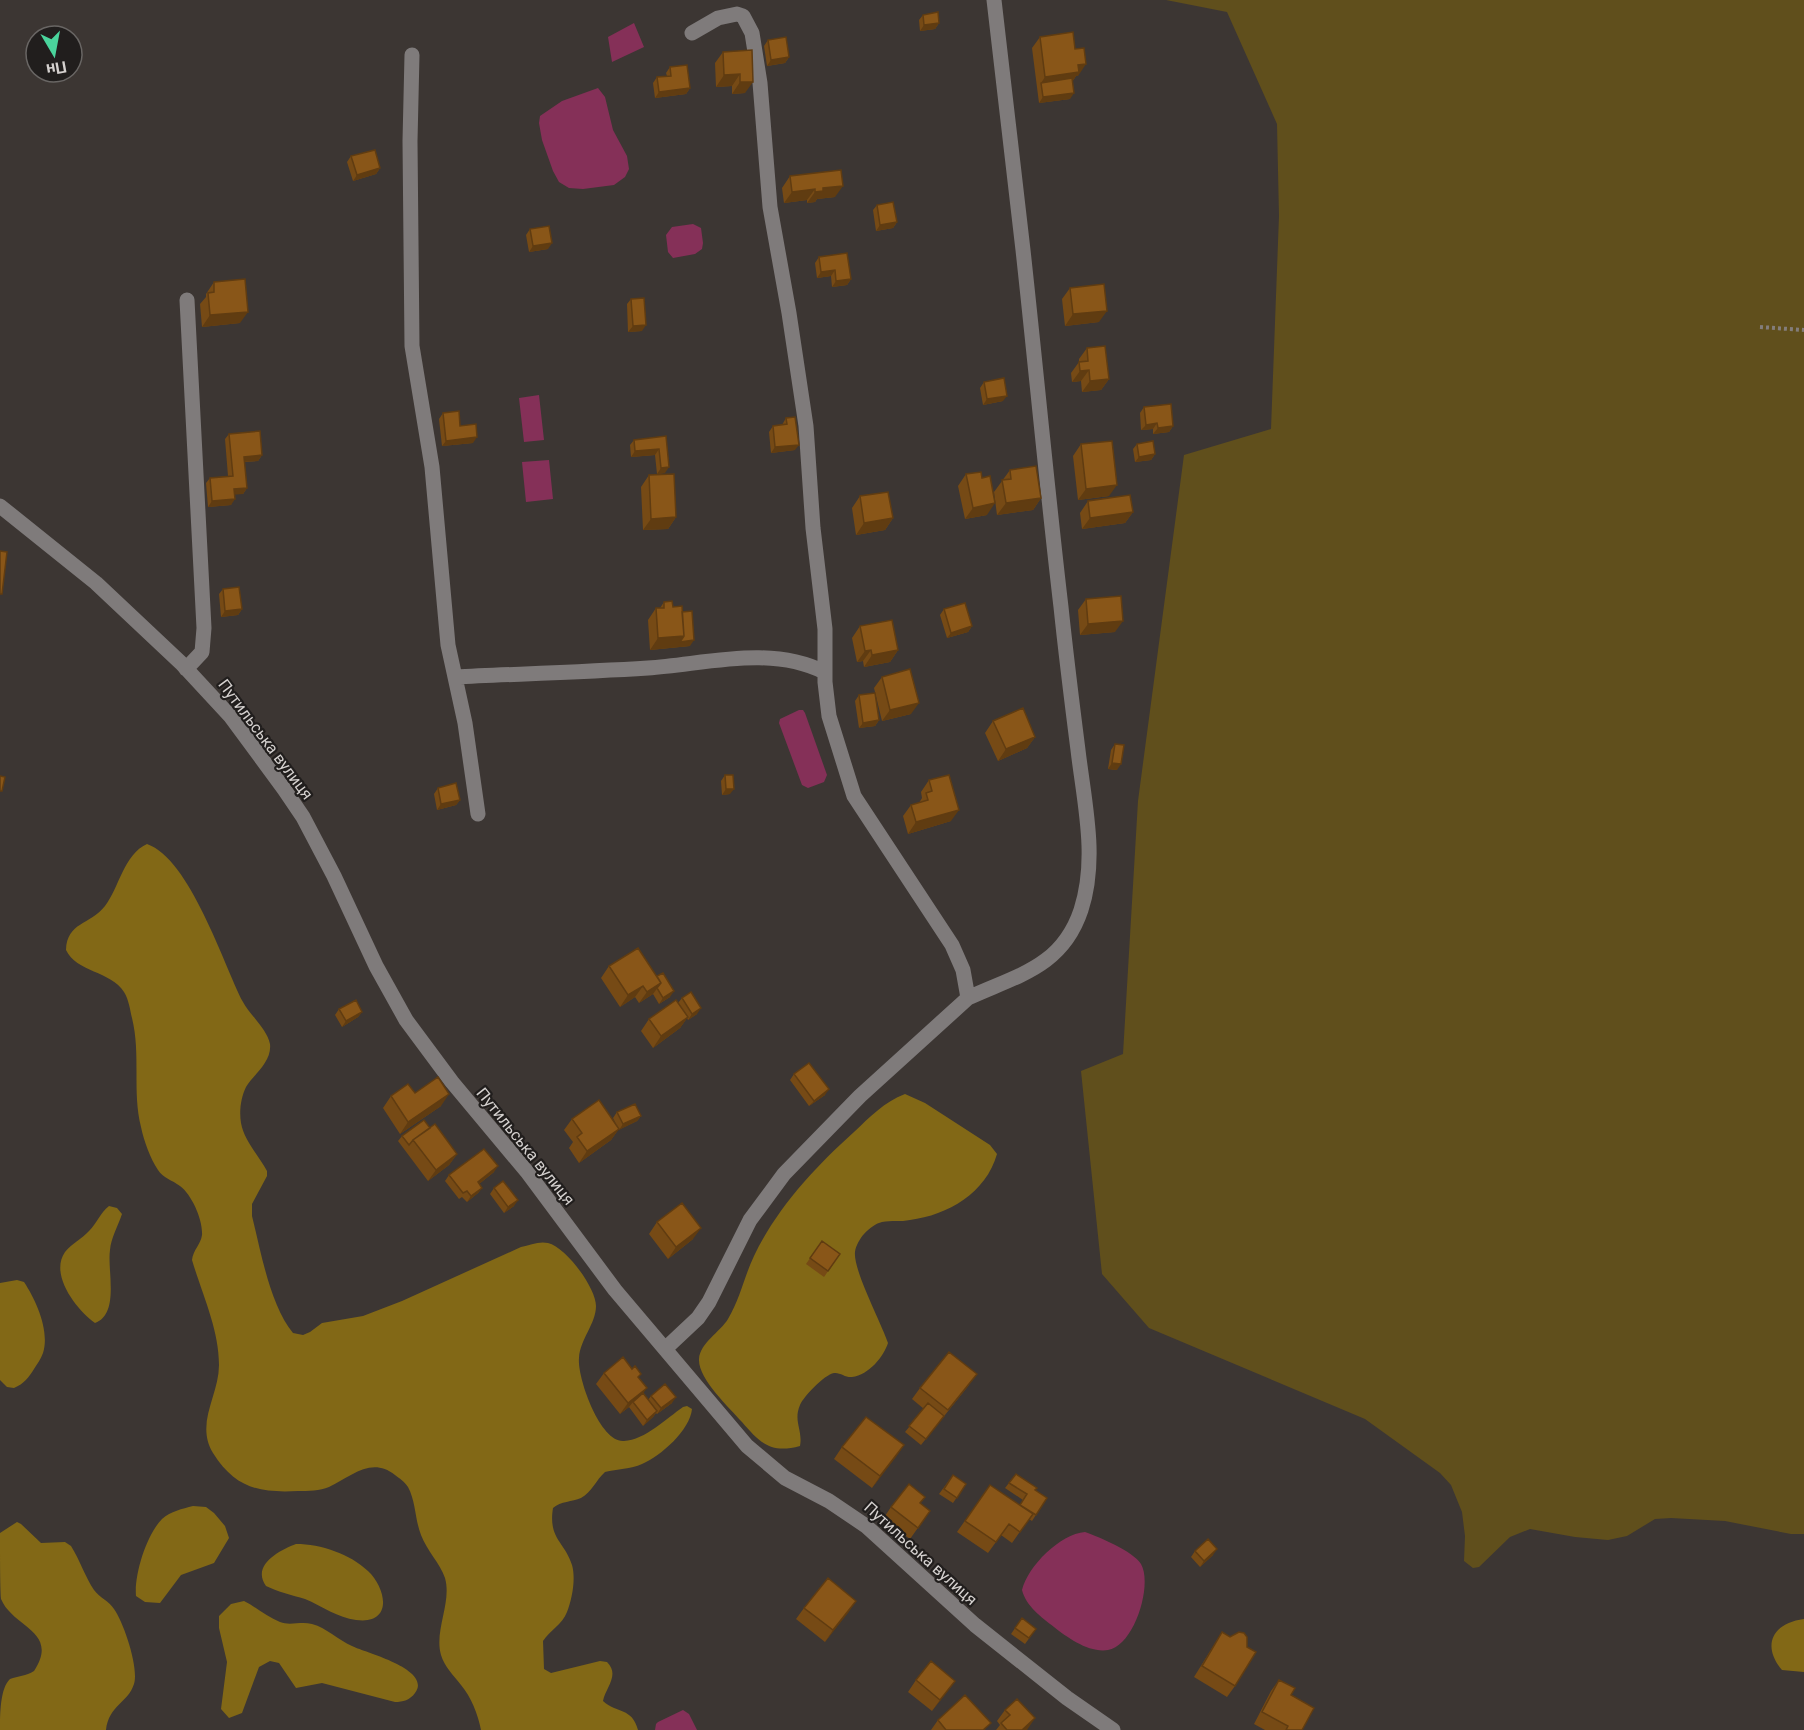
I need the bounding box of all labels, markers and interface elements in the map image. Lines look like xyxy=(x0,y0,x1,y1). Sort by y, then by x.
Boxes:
north arrow xyxy=(24,24,84,84)
text: Пн xyxy=(45,57,68,79)
street label: Путильська вулиця xyxy=(214,676,317,803)
street label: Путильська вулиця xyxy=(472,1084,579,1209)
street label: Путильська вулиця xyxy=(860,1498,981,1609)

